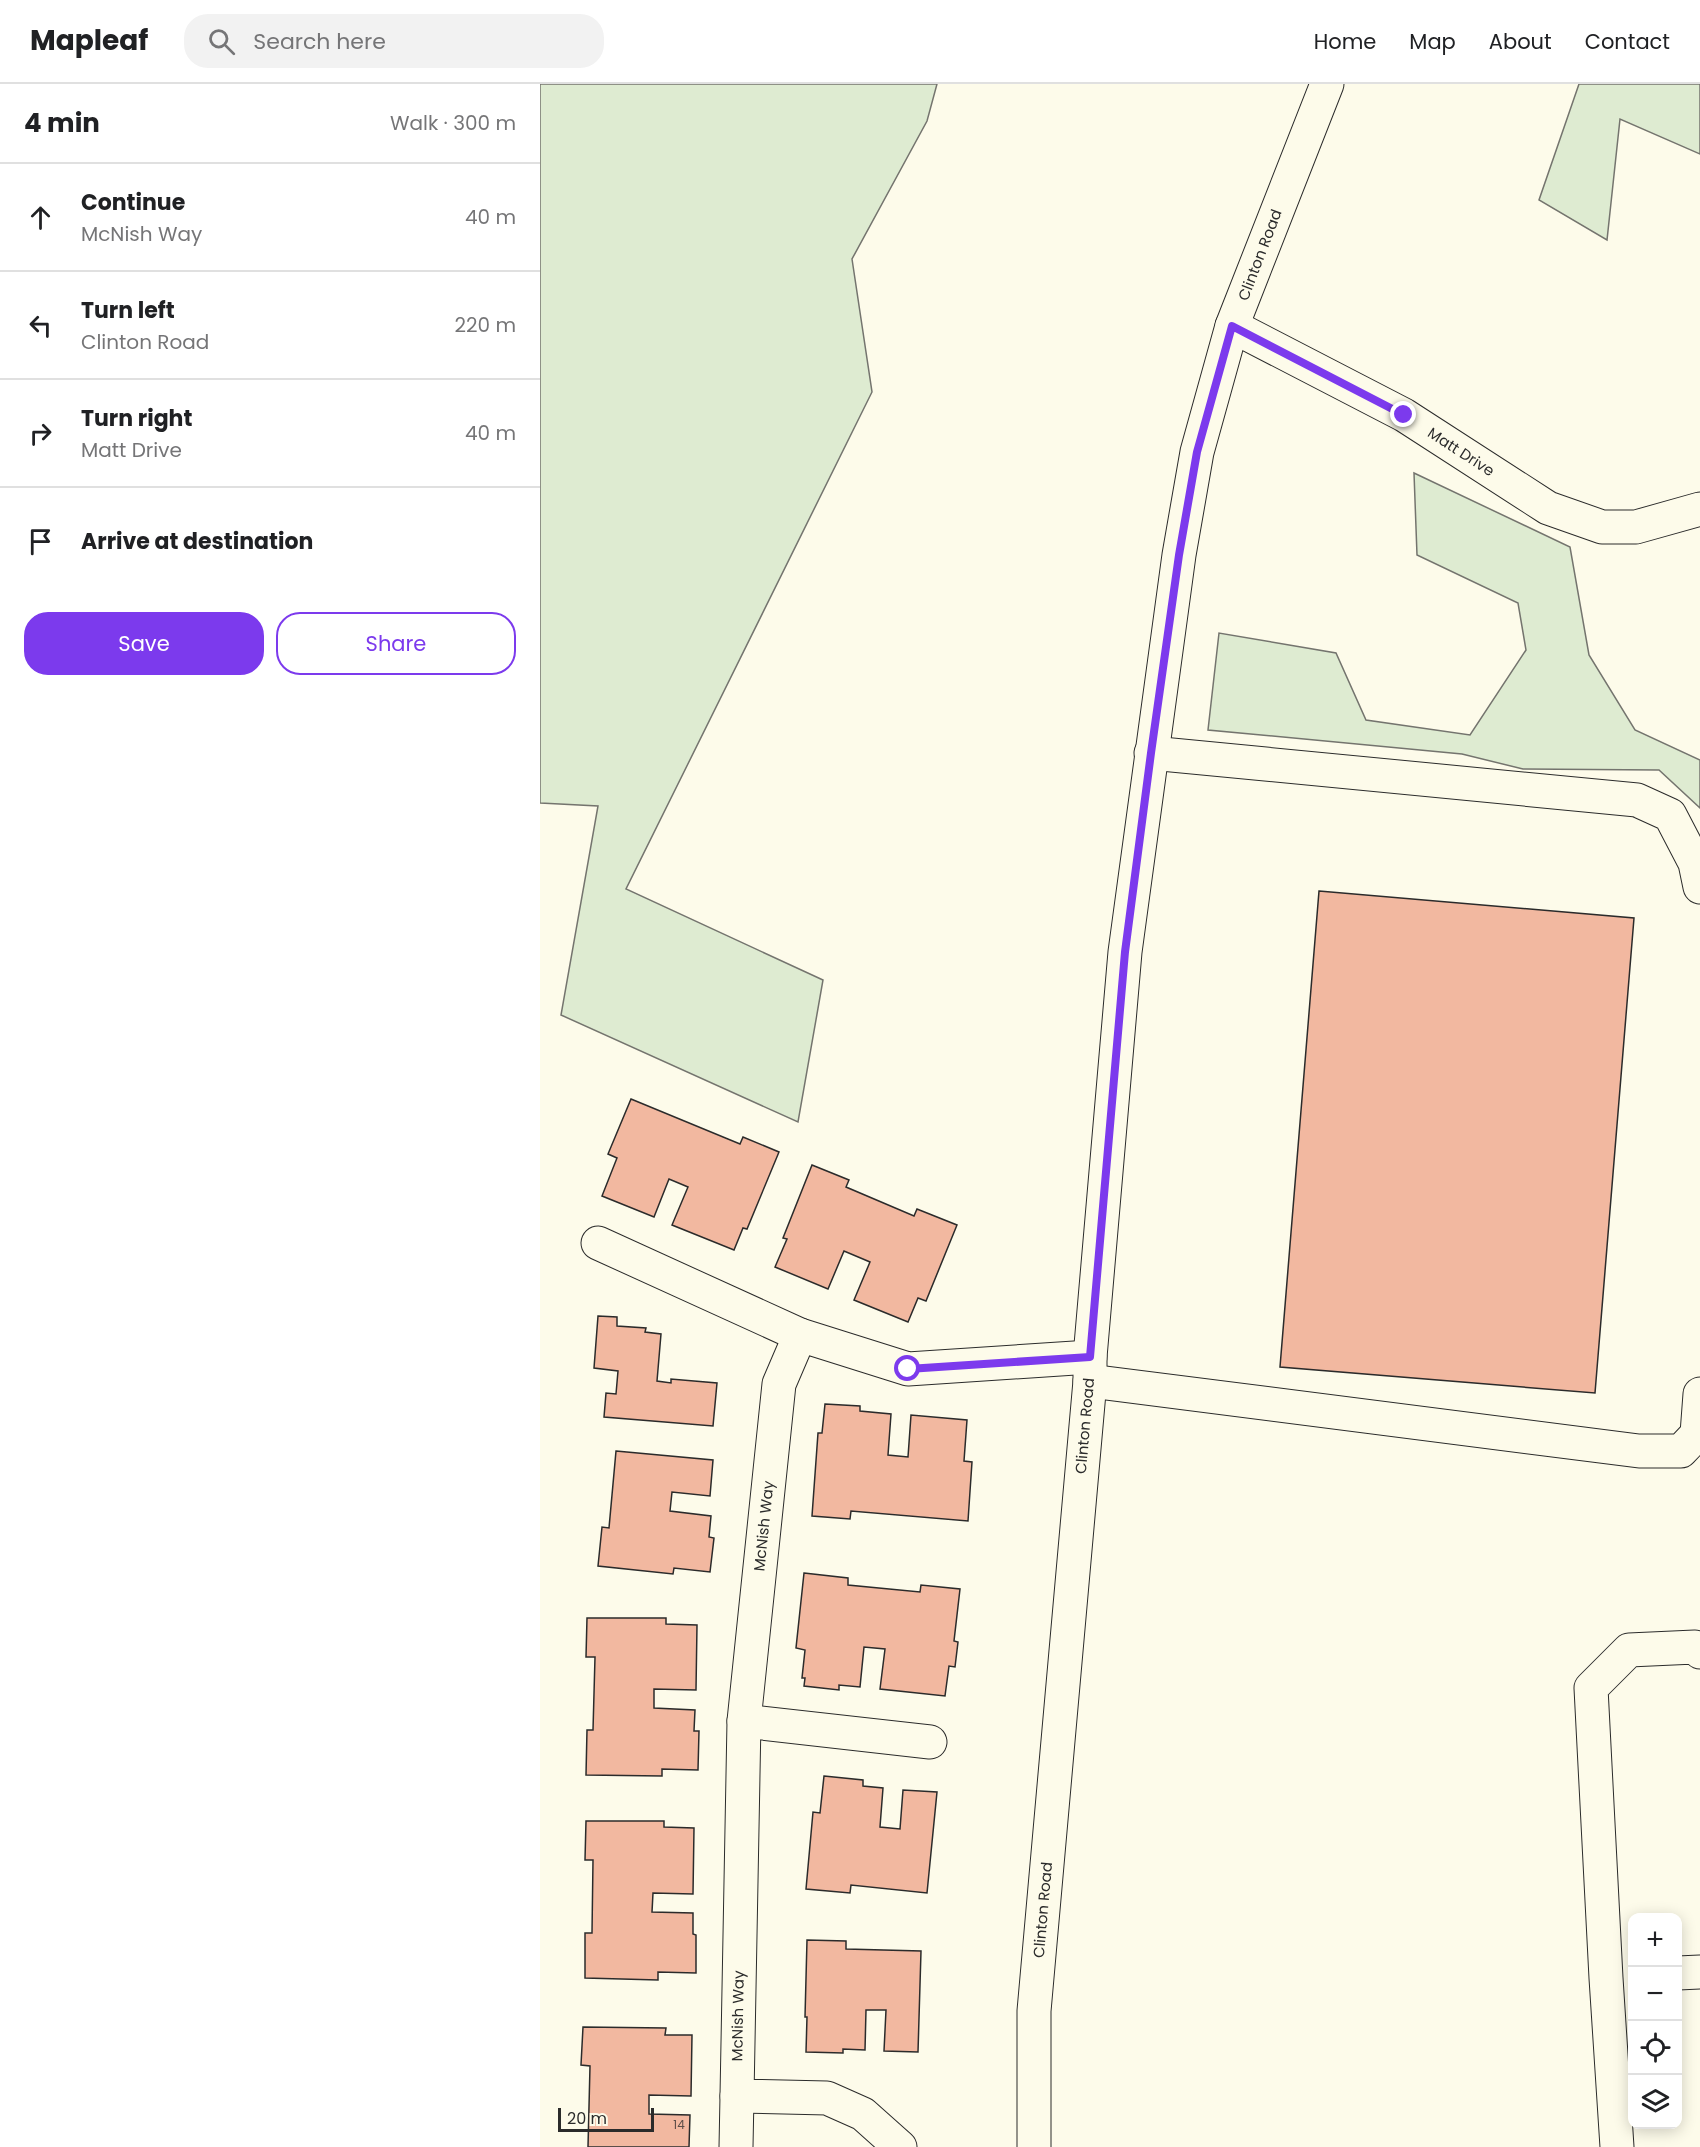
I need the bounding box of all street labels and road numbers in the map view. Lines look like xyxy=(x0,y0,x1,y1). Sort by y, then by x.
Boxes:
street label: Clinton Road xyxy=(1232,206,1287,304)
street label: Matt Drive xyxy=(1424,422,1499,481)
street label: Clinton Road xyxy=(1070,1377,1099,1475)
street label: McNish Way xyxy=(748,1479,779,1572)
street label: Clinton Road xyxy=(1028,1861,1057,1959)
street label: McNish Way xyxy=(726,1970,749,2062)

